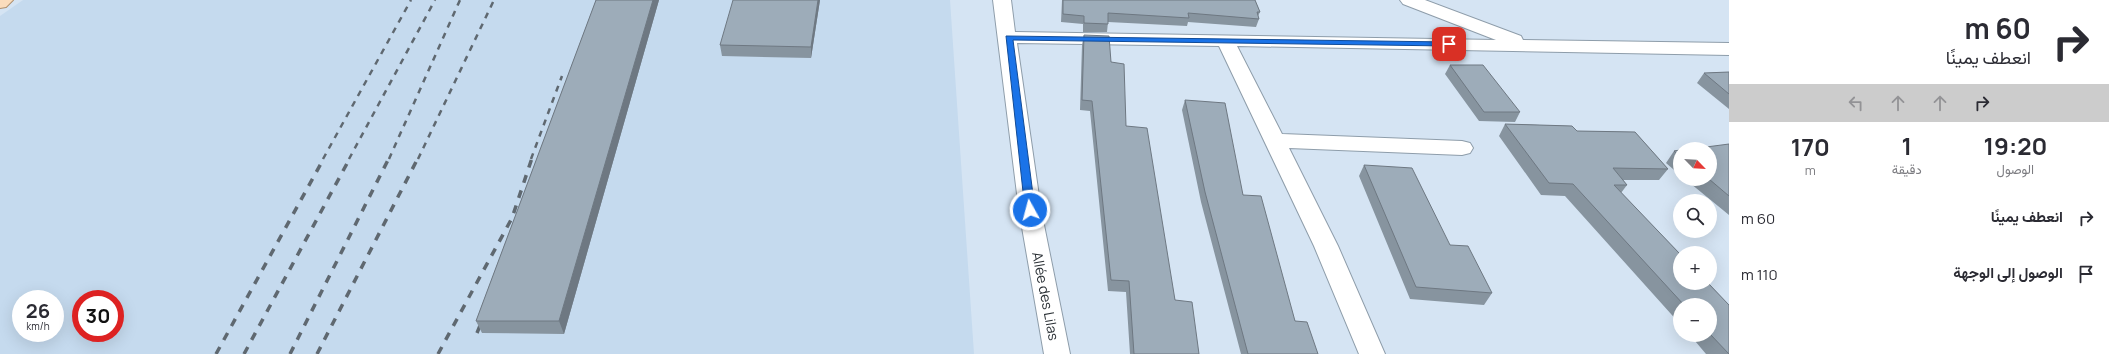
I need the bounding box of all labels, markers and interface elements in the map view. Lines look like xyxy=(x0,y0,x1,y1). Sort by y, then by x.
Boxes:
text: 60 m xyxy=(1964,9,2031,47)
icon: right xyxy=(2045,16,2097,68)
pin xyxy=(1432,27,1466,61)
icon: arrive xyxy=(1438,33,1460,55)
text: انعطف يمينًا xyxy=(1946,45,2031,69)
icon: left xyxy=(1845,92,1867,114)
icon: ahead xyxy=(1887,92,1909,114)
icon: ahead xyxy=(1929,92,1951,114)
icon: right xyxy=(1971,92,1993,114)
text: 1 xyxy=(1901,129,1912,162)
text: 19:20 xyxy=(1984,129,2047,162)
text: 170 xyxy=(1791,130,1830,163)
north arrow xyxy=(1673,142,1717,186)
map controls xyxy=(1673,142,1717,342)
text: دقيقة xyxy=(1892,160,1922,178)
text: الوصول xyxy=(1997,160,2034,178)
text: m xyxy=(1805,161,1816,179)
position arrow xyxy=(1009,189,1051,231)
button: search xyxy=(1673,194,1717,238)
text: انعطف يمينًا xyxy=(1991,206,2063,227)
icon: right xyxy=(2075,207,2097,229)
text: 60 m xyxy=(1741,208,1775,229)
button: + xyxy=(1673,246,1717,290)
street label: Allée des Lilas xyxy=(1028,250,1064,342)
text: الوصول إلى الوجهة xyxy=(1953,262,2063,283)
icon: arrive xyxy=(2075,263,2097,285)
text: 110 m xyxy=(1741,264,1778,285)
speed limit sign: 30 xyxy=(72,290,124,342)
text: 26 xyxy=(26,297,50,324)
button: − xyxy=(1673,298,1717,342)
text: km/h xyxy=(26,319,50,333)

